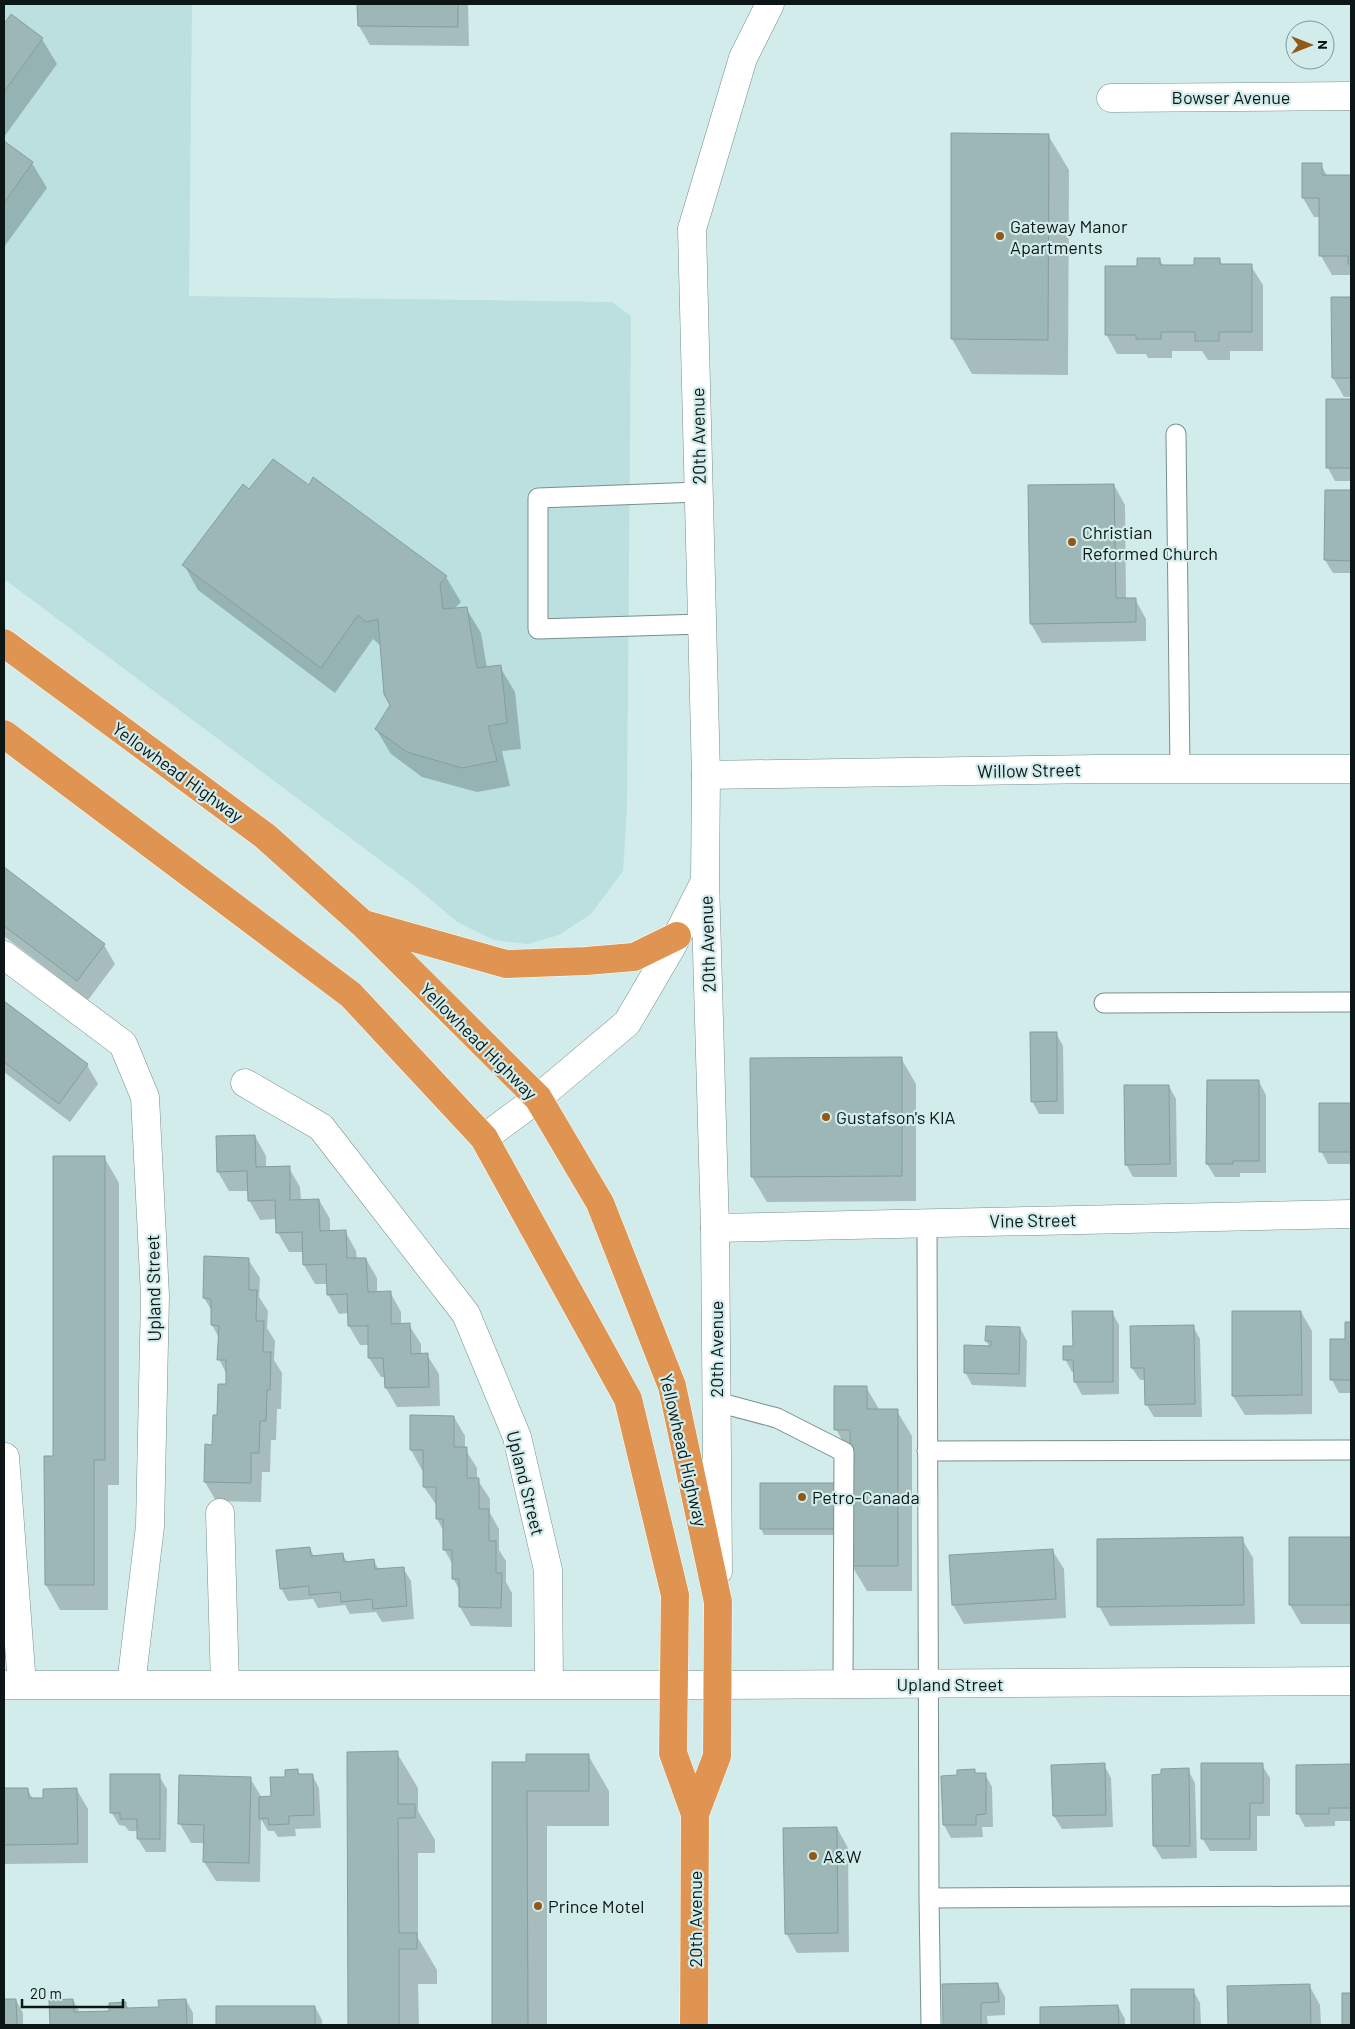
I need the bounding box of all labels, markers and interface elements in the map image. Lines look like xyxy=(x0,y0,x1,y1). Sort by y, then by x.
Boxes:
north arrow xyxy=(1285,20,1335,70)
text: N xyxy=(1315,40,1332,50)
street label: Bowser Avenue xyxy=(1172,86,1290,108)
place label: Gateway Manor Apartments xyxy=(1010,215,1128,258)
marker: Gateway Manor Apartments xyxy=(994,230,1006,242)
street label: 20th Avenue xyxy=(686,387,710,485)
place label: Christian Reformed Church xyxy=(1082,521,1218,564)
marker: Christian Reformed Church xyxy=(1066,536,1078,548)
street label: Yellowhead Highway xyxy=(108,717,248,827)
street label: Willow Street xyxy=(977,758,1081,782)
street label: 20th Avenue xyxy=(694,895,720,993)
street label: Yellowhead Highway xyxy=(416,978,542,1104)
place label: Gustafson's KIA xyxy=(836,1106,956,1128)
marker: Gustafson's KIA xyxy=(820,1111,832,1123)
street label: Vine Street xyxy=(989,1208,1077,1232)
street label: Upland Street xyxy=(141,1234,165,1342)
street label: 20th Avenue xyxy=(705,1301,727,1397)
street label: Yellowhead Highway xyxy=(656,1371,712,1529)
street label: Upland Street xyxy=(502,1428,550,1538)
place label: Petro-Canada xyxy=(812,1486,920,1508)
marker: Petro-Canada xyxy=(796,1491,808,1503)
street label: Upland Street xyxy=(896,1673,1004,1695)
place label: A&W xyxy=(823,1845,862,1867)
marker: A&W xyxy=(807,1850,819,1862)
street label: 20th Avenue xyxy=(684,1871,706,1967)
place label: Prince Motel xyxy=(548,1895,644,1917)
marker: Prince Motel xyxy=(532,1900,544,1912)
scale bar xyxy=(22,1976,124,2008)
text: 20 m xyxy=(30,1984,62,2002)

